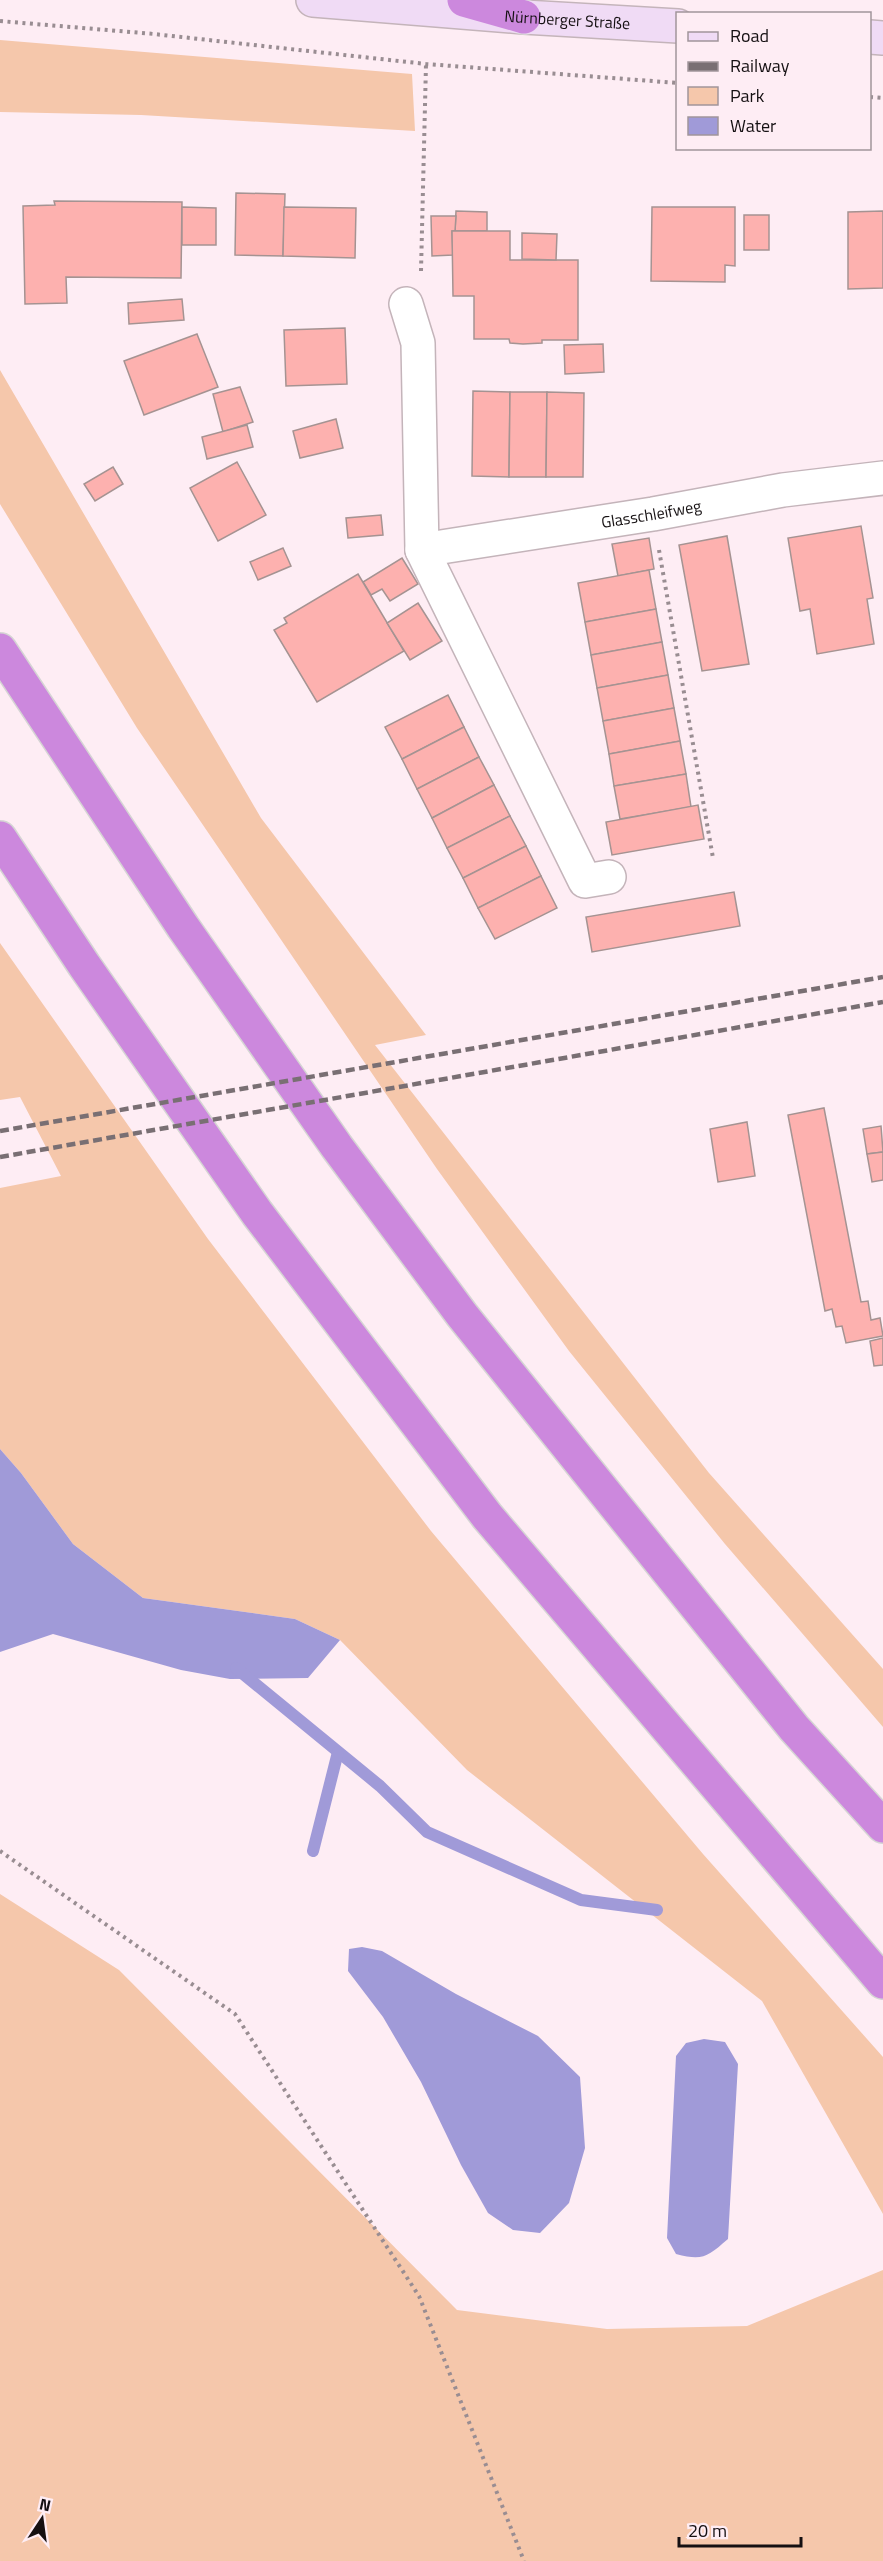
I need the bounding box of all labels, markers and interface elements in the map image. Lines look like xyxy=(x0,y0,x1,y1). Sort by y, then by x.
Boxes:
street label: Nürnberger Straße xyxy=(503,3,631,35)
legend xyxy=(676,12,871,150)
text: Road xyxy=(730,22,769,49)
text: Railway xyxy=(730,52,790,79)
text: Park xyxy=(730,82,765,109)
text: Water xyxy=(730,112,776,139)
street label: Glasschleifweg xyxy=(599,493,703,534)
north arrow xyxy=(12,2489,72,2549)
text: N xyxy=(37,2491,53,2517)
scale bar xyxy=(679,2510,800,2548)
text: 20 m xyxy=(688,2517,727,2544)

